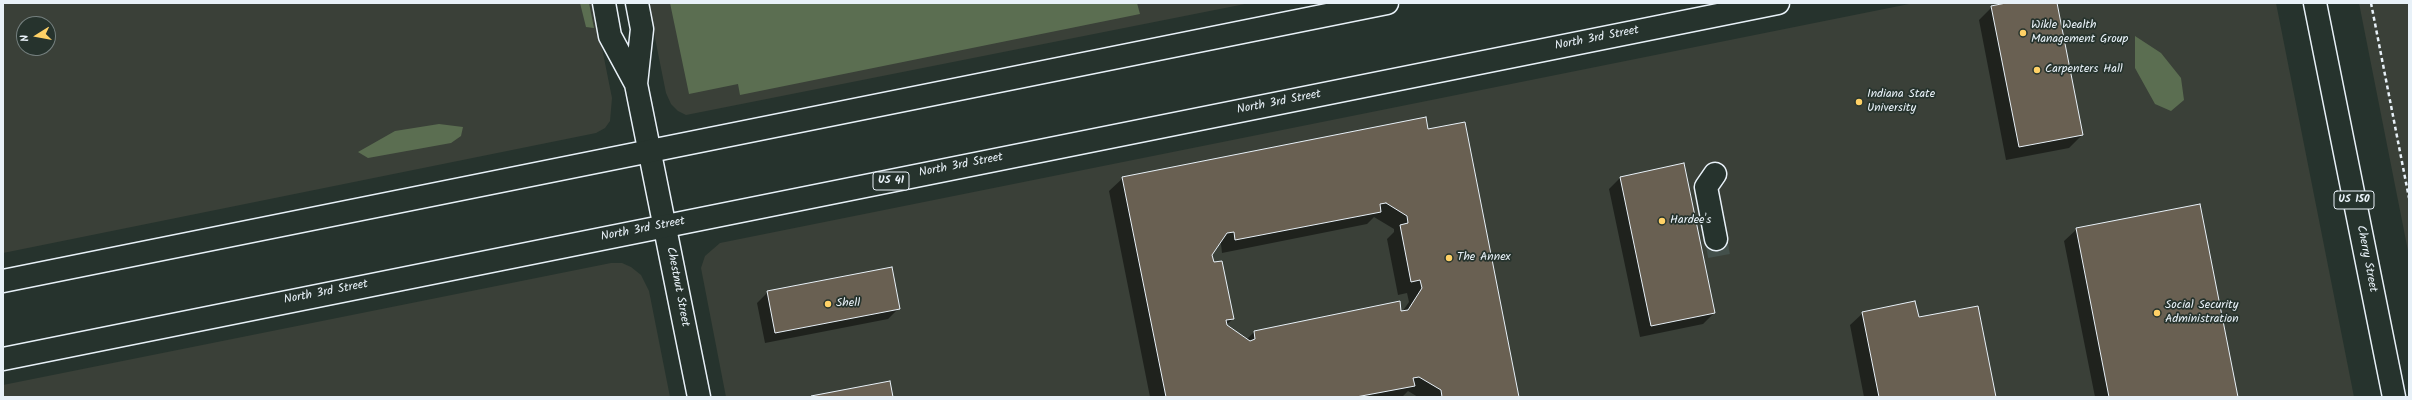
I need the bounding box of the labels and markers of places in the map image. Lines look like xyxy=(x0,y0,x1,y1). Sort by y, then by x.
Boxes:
place label: Wikle Wealth Management Group xyxy=(2031,19,2128,47)
marker: Wikle Wealth Management Group xyxy=(2018,28,2028,38)
place label: Carpenters Hall xyxy=(2045,63,2123,77)
marker: Carpenters Hall xyxy=(2032,65,2042,75)
place label: Indiana State University xyxy=(1867,88,1935,116)
marker: Indiana State University xyxy=(1854,97,1864,107)
place label: Hardee's xyxy=(1670,214,1711,228)
marker: Hardee's xyxy=(1657,216,1667,226)
place label: The Annex xyxy=(1457,251,1511,265)
marker: The Annex xyxy=(1444,253,1454,263)
place label: Shell xyxy=(836,297,860,311)
marker: Shell xyxy=(823,299,833,309)
place label: Social Security Administration xyxy=(2165,299,2239,327)
marker: Social Security Administration xyxy=(2152,308,2162,318)

